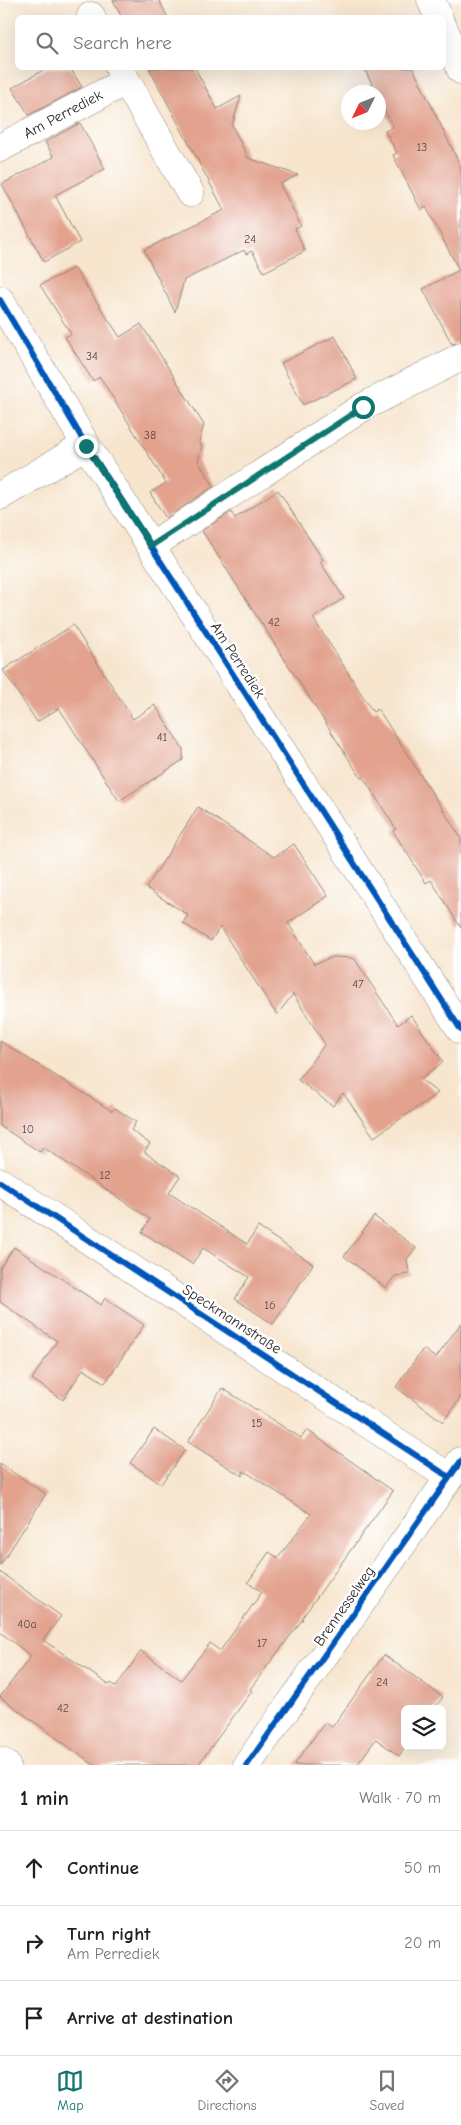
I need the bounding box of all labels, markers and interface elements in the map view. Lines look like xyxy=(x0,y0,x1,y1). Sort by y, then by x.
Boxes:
search box xyxy=(15,15,446,70)
icon: search xyxy=(33,29,61,57)
text: Search here xyxy=(73,32,172,54)
street label: Am Perrediek xyxy=(21,85,106,142)
north arrow xyxy=(341,85,386,130)
house number: 13 xyxy=(417,140,427,154)
house number: 24 xyxy=(244,232,256,246)
house number: 34 xyxy=(86,349,98,363)
route start xyxy=(352,396,375,419)
house number: 38 xyxy=(144,428,156,442)
route end xyxy=(75,435,98,458)
house number: 42 xyxy=(268,615,280,629)
street label: Am Perrediek xyxy=(207,619,270,702)
house number: 41 xyxy=(157,730,168,744)
house number: 47 xyxy=(352,977,364,991)
house number: 10 xyxy=(22,1122,34,1136)
house number: 12 xyxy=(99,1168,111,1182)
street label: Speckmannstraße xyxy=(179,1280,285,1358)
house number: 16 xyxy=(264,1298,276,1312)
house number: 15 xyxy=(251,1416,263,1430)
street label: Brennesselweg xyxy=(310,1562,378,1650)
house number: 40a xyxy=(17,1617,37,1631)
house number: 17 xyxy=(257,1636,268,1650)
house number: 24 xyxy=(376,1675,388,1689)
house number: 42 xyxy=(57,1701,69,1715)
map controls xyxy=(401,1705,446,1750)
button: layers xyxy=(401,1705,446,1750)
text: 1 min xyxy=(20,1786,69,1810)
text: Walk · 70 m xyxy=(359,1789,441,1807)
icon: ahead xyxy=(20,1854,48,1882)
text: Continue xyxy=(67,1857,139,1879)
text: 50 m xyxy=(404,1859,441,1877)
text: Turn right xyxy=(67,1923,151,1945)
icon: right xyxy=(20,1929,48,1957)
text: 20 m xyxy=(404,1934,441,1952)
text: Am Perrediek xyxy=(67,1945,159,1963)
icon: arrive xyxy=(20,2004,48,2032)
text: Arrive at destination xyxy=(67,2007,233,2029)
tab: Map xyxy=(56,2067,84,2114)
tab: Directions xyxy=(197,2067,257,2114)
tab: Saved xyxy=(370,2067,405,2114)

